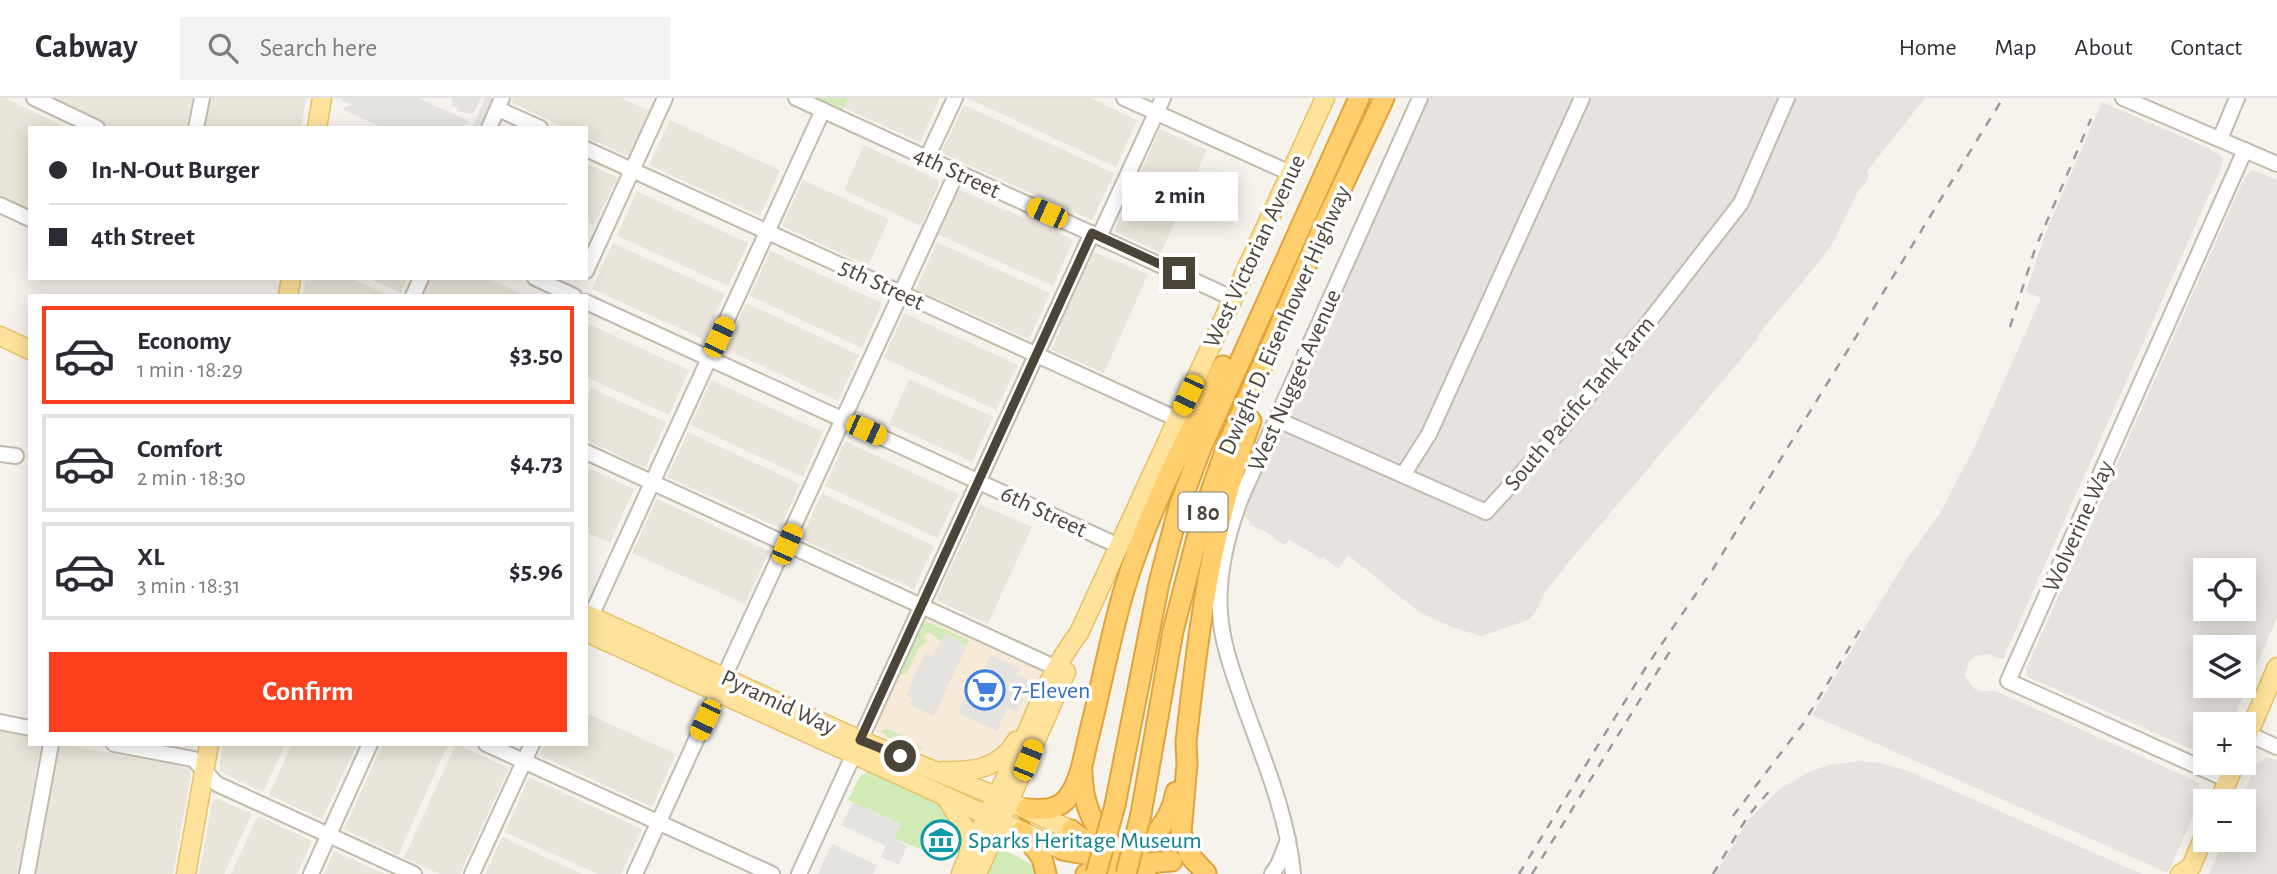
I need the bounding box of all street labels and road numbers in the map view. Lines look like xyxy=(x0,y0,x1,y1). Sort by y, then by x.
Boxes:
street label: 4th Street xyxy=(910,143,1004,203)
street label: West Victorian Avenue xyxy=(1200,151,1310,352)
street label: Dwight D. Eisenhower Highway xyxy=(1215,182,1355,459)
street label: 5th Street xyxy=(835,255,928,315)
street label: West Nugget Avenue xyxy=(1244,286,1346,475)
street label: South Pacific Tank Farm xyxy=(1500,312,1659,495)
street label: Wolverine Way xyxy=(2039,457,2119,596)
street label: 6th Street xyxy=(997,482,1091,542)
road number: I 80 xyxy=(1178,492,1228,532)
street label: Pyramid Way xyxy=(717,666,840,740)

